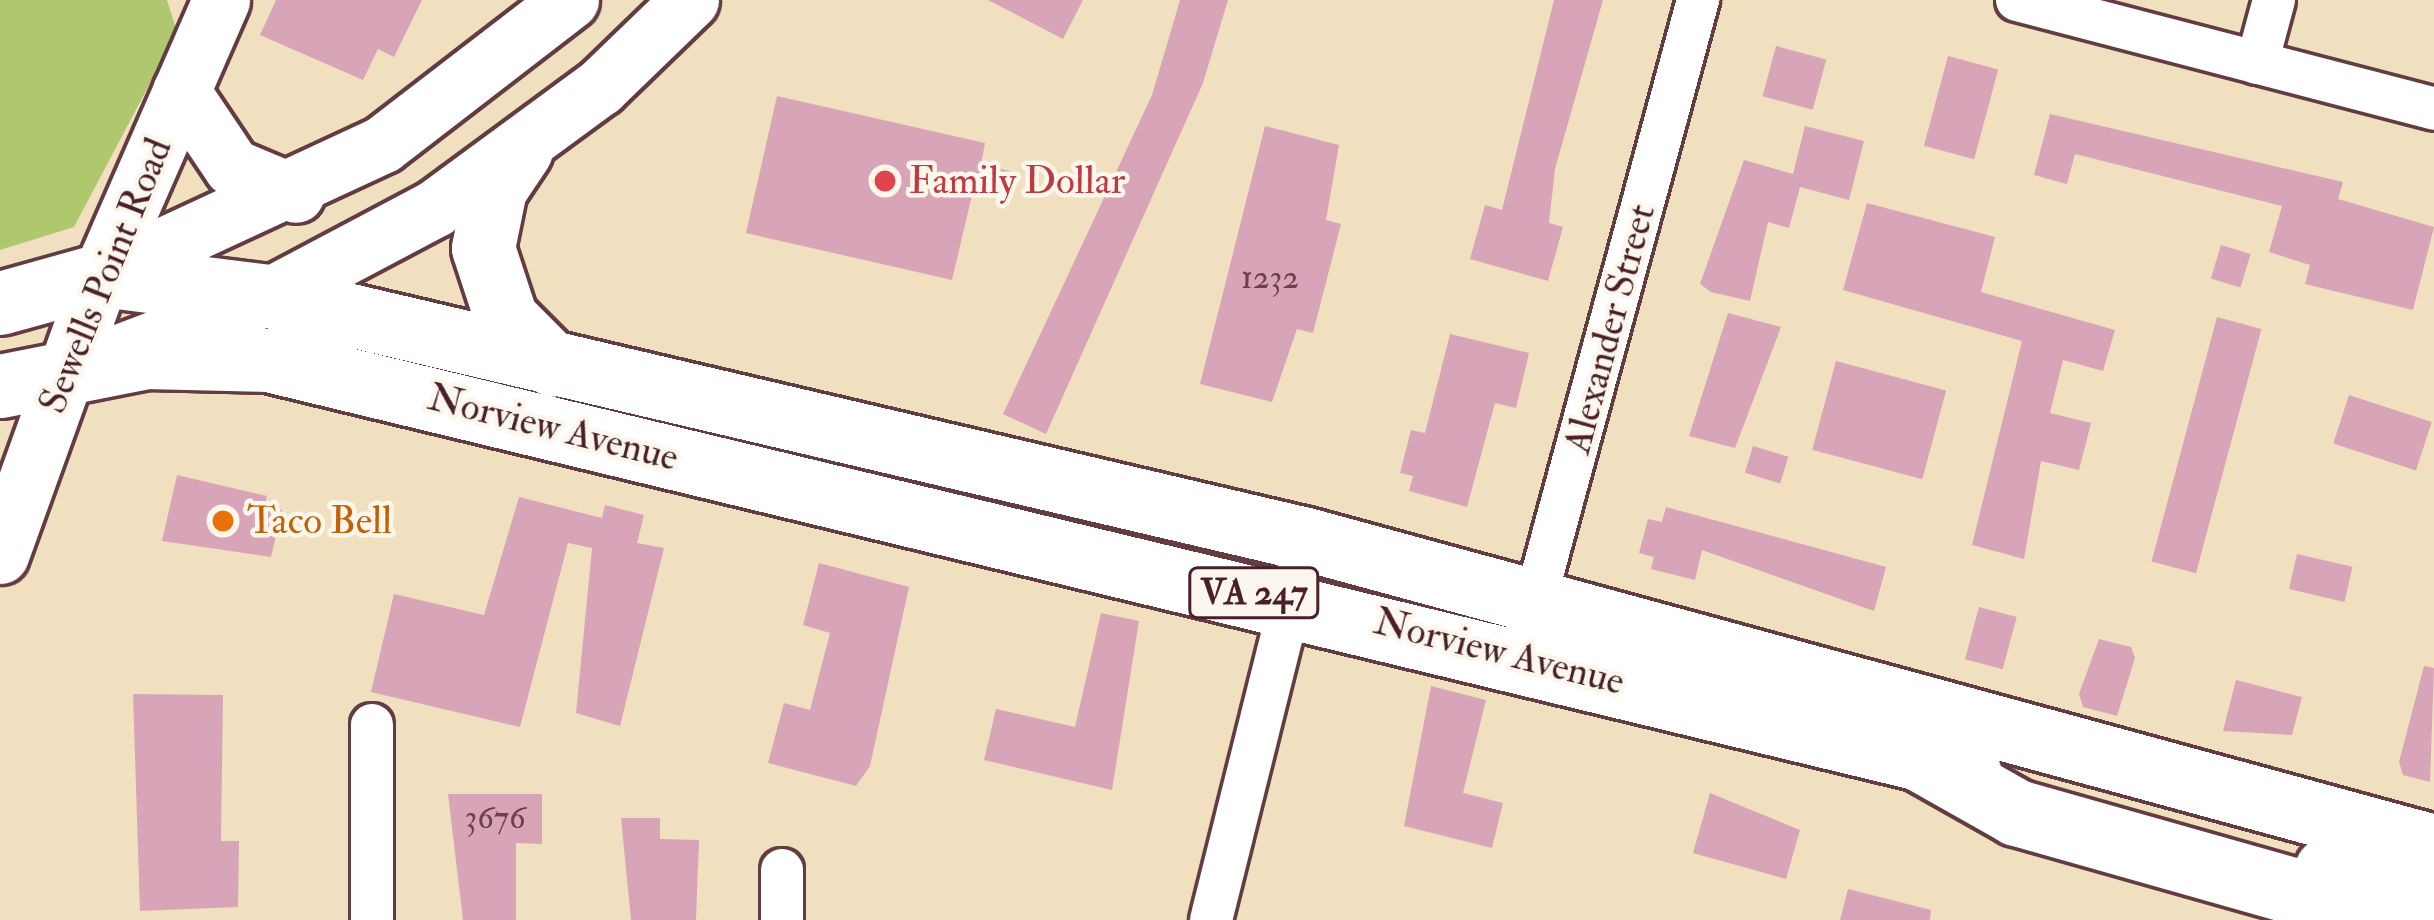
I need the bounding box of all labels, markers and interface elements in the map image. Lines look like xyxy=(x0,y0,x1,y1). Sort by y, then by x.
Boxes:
street label: Sewells Point Road xyxy=(29,132,183,420)
place label: Family Dollar xyxy=(909,158,1125,204)
marker: Family Dollar xyxy=(872,168,898,194)
street label: Alexander Street xyxy=(1554,199,1666,459)
house number: 1232 xyxy=(1241,258,1299,298)
street label: Norview Avenue xyxy=(423,374,683,482)
place label: Taco Bell xyxy=(247,498,392,544)
marker: Taco Bell xyxy=(210,508,236,534)
road number: VA 247 xyxy=(1188,563,1320,623)
street label: Norview Avenue xyxy=(1369,598,1629,706)
house number: 3676 xyxy=(464,798,526,838)

